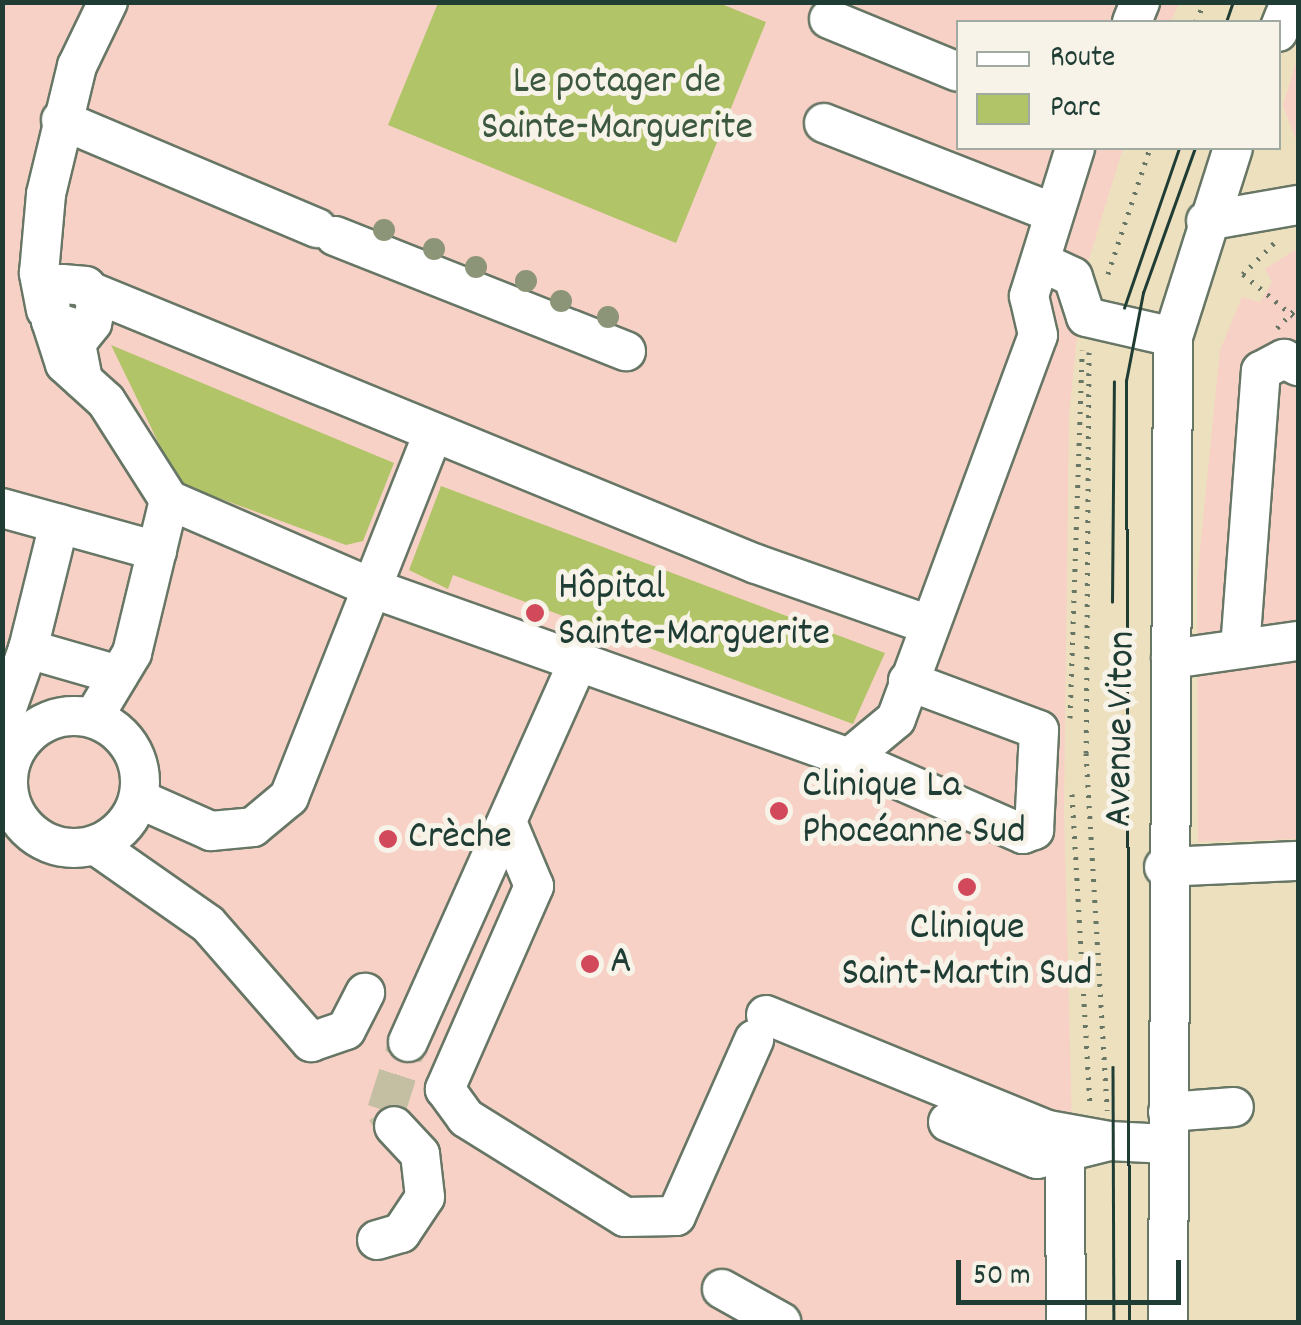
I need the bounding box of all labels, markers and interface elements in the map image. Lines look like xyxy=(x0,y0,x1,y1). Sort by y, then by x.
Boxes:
legend xyxy=(956,20,1281,150)
text: Route xyxy=(1050,38,1115,81)
park label: Le potager de Sainte-Marguerite xyxy=(481,60,753,154)
text: Parc xyxy=(1050,88,1101,131)
place label: Hôpital Sainte-Marguerite xyxy=(558,566,830,660)
marker: Hôpital Sainte-Marguerite xyxy=(522,600,548,626)
street label: Avenue Viton xyxy=(1097,630,1149,828)
place label: Clinique La Phocéanne Sud xyxy=(802,764,1026,858)
marker: Clinique La Phocéanne Sud xyxy=(766,798,792,824)
place label: Crèche xyxy=(408,815,512,863)
marker: Crèche xyxy=(377,828,399,850)
marker: Clinique Saint-Martin Sud xyxy=(954,874,980,900)
place label: Clinique Saint-Martin Sud xyxy=(841,906,1093,1000)
place label: A xyxy=(610,940,632,988)
marker: A xyxy=(579,953,601,975)
scale bar xyxy=(961,1240,1186,1302)
text: 50 m xyxy=(973,1256,1031,1299)

